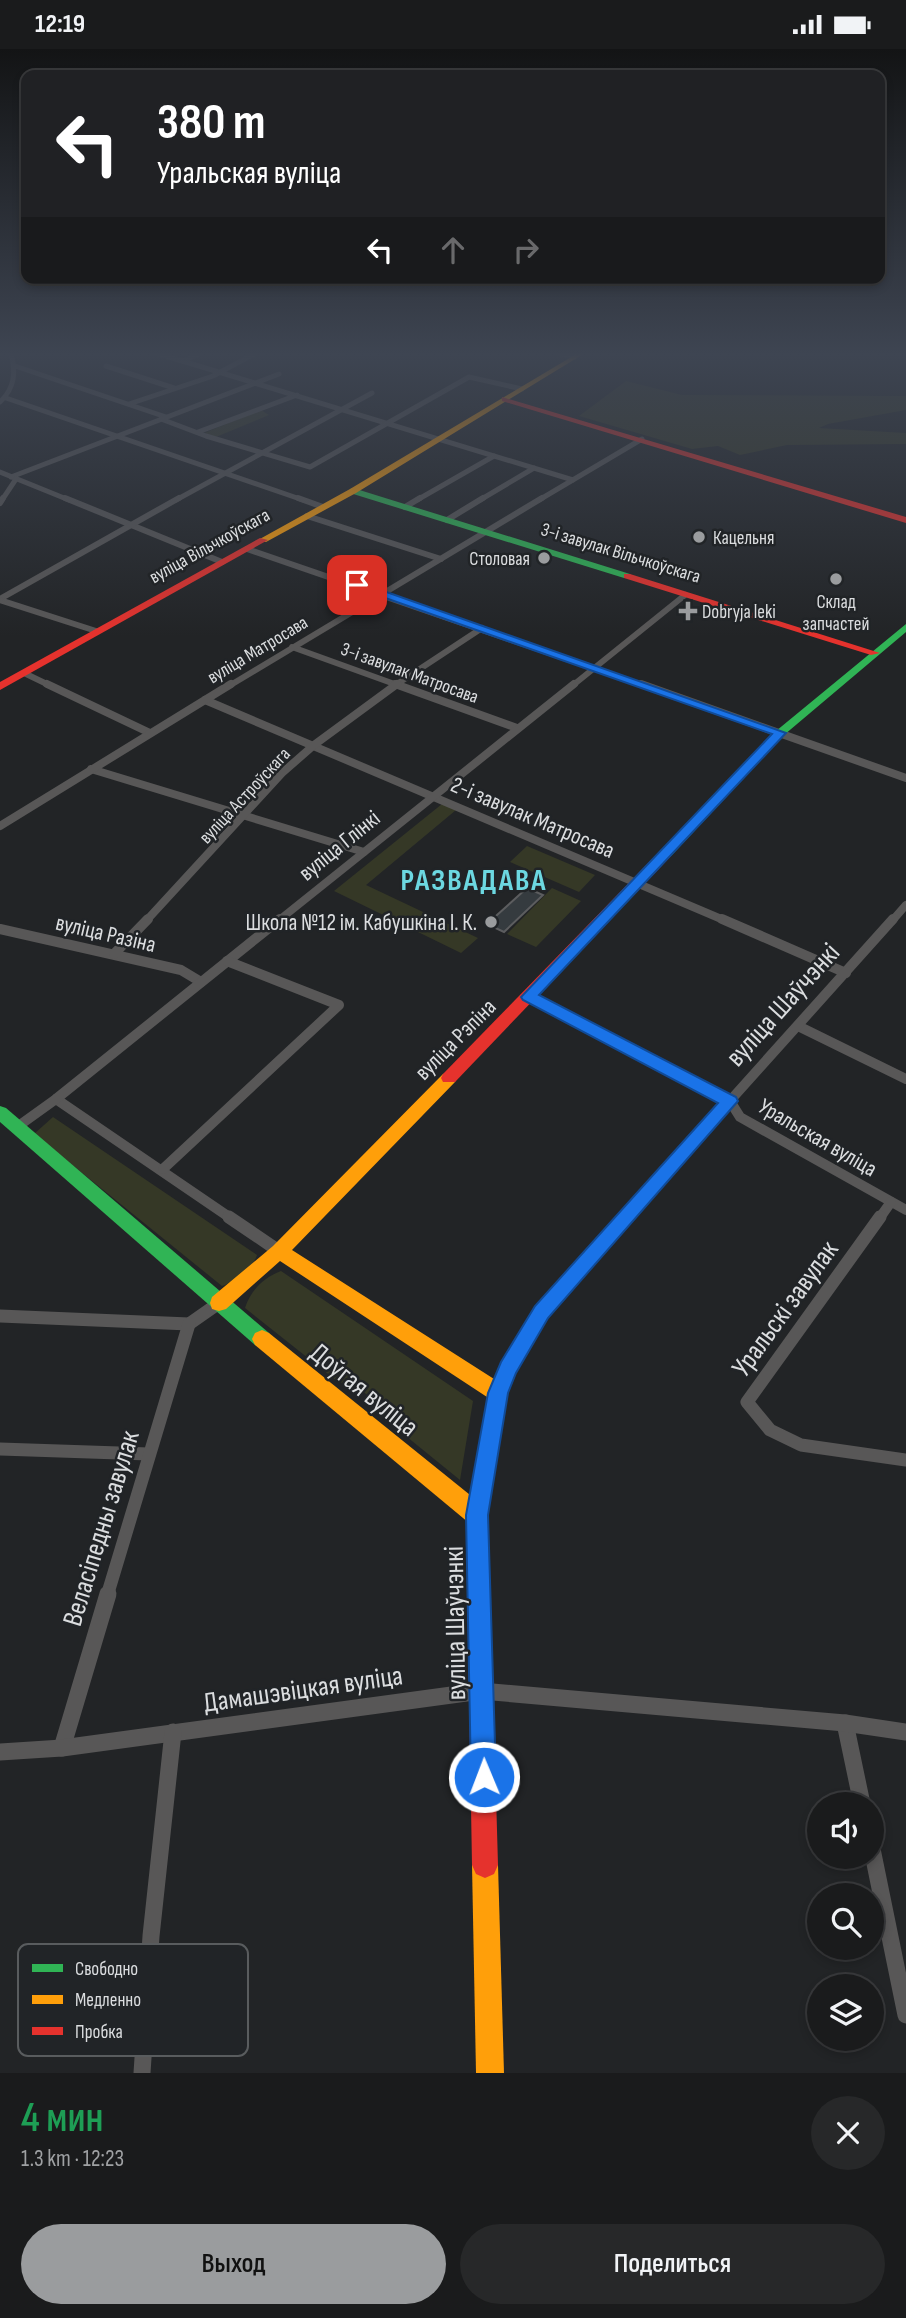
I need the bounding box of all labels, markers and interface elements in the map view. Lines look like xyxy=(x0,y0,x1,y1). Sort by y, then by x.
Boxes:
text: 12:19 xyxy=(35,9,85,40)
text: 380 m xyxy=(157,94,266,153)
icon: left xyxy=(42,98,133,189)
text: Уральская вуліца xyxy=(157,154,341,193)
icon: left xyxy=(361,231,399,269)
icon: ahead xyxy=(434,231,472,269)
icon: right xyxy=(507,231,545,269)
street label: вуліца Вільчкоўскага xyxy=(145,504,274,589)
street label: 3-і завулак Вільчкоўскага xyxy=(538,518,703,589)
place label: Кацельня xyxy=(713,527,774,550)
marker: Кацельня xyxy=(691,529,707,545)
place label: Столовая xyxy=(469,548,530,571)
marker: Столовая xyxy=(536,550,552,566)
pin xyxy=(327,555,387,615)
icon: arrive xyxy=(338,566,376,604)
marker: Склад запчастей xyxy=(828,571,844,587)
place label: Склад запчастей xyxy=(803,591,869,636)
place label: Dobryja leki xyxy=(702,601,776,624)
marker: Dobryja leki xyxy=(680,603,696,619)
street label: вуліца Матросава xyxy=(203,611,312,689)
street label: 3-і завулак Матросава xyxy=(338,638,481,709)
street label: вуліца Астроўскага xyxy=(195,743,296,849)
street label: 2-і завулак Матросава xyxy=(447,771,619,865)
street label: вуліца Глінкі xyxy=(293,804,386,887)
district label: РАЗВАДАВА xyxy=(400,863,548,899)
street label: вуліца Разіна xyxy=(53,909,159,959)
place label: Школа №12 ім. Кабушкіна І. К. xyxy=(245,909,477,937)
marker: Школа №12 ім. Кабушкіна І. К. xyxy=(483,914,499,930)
street label: вуліца Шаўчэнкі xyxy=(719,937,847,1073)
street label: вуліца Рэпіна xyxy=(409,993,502,1086)
street label: Уральская вуліца xyxy=(753,1093,882,1183)
street label: Уральскі завулак xyxy=(725,1234,846,1383)
street label: Доўгая вуліца xyxy=(303,1337,425,1444)
street label: Веласіпедны завулак xyxy=(56,1426,147,1630)
street label: вуліца Шаўчэнкі xyxy=(438,1546,473,1700)
street label: Дамашэвіцкая вуліца xyxy=(202,1659,405,1720)
position arrow xyxy=(447,1740,521,1814)
map controls xyxy=(807,1792,884,2051)
button: sound xyxy=(807,1792,884,1869)
button: search xyxy=(807,1883,884,1960)
legend xyxy=(18,1944,248,2056)
text: Свободно xyxy=(75,1958,138,1981)
button: layers xyxy=(807,1974,884,2051)
text: Медленно xyxy=(75,1989,141,2012)
text: Пробка xyxy=(75,2021,123,2044)
text: 4 мин xyxy=(21,2093,104,2144)
button: close xyxy=(811,2096,885,2170)
text: 1.3 km · 12:23 xyxy=(21,2145,124,2173)
button: Выход xyxy=(21,2224,446,2304)
button: Поделиться xyxy=(460,2224,885,2304)

